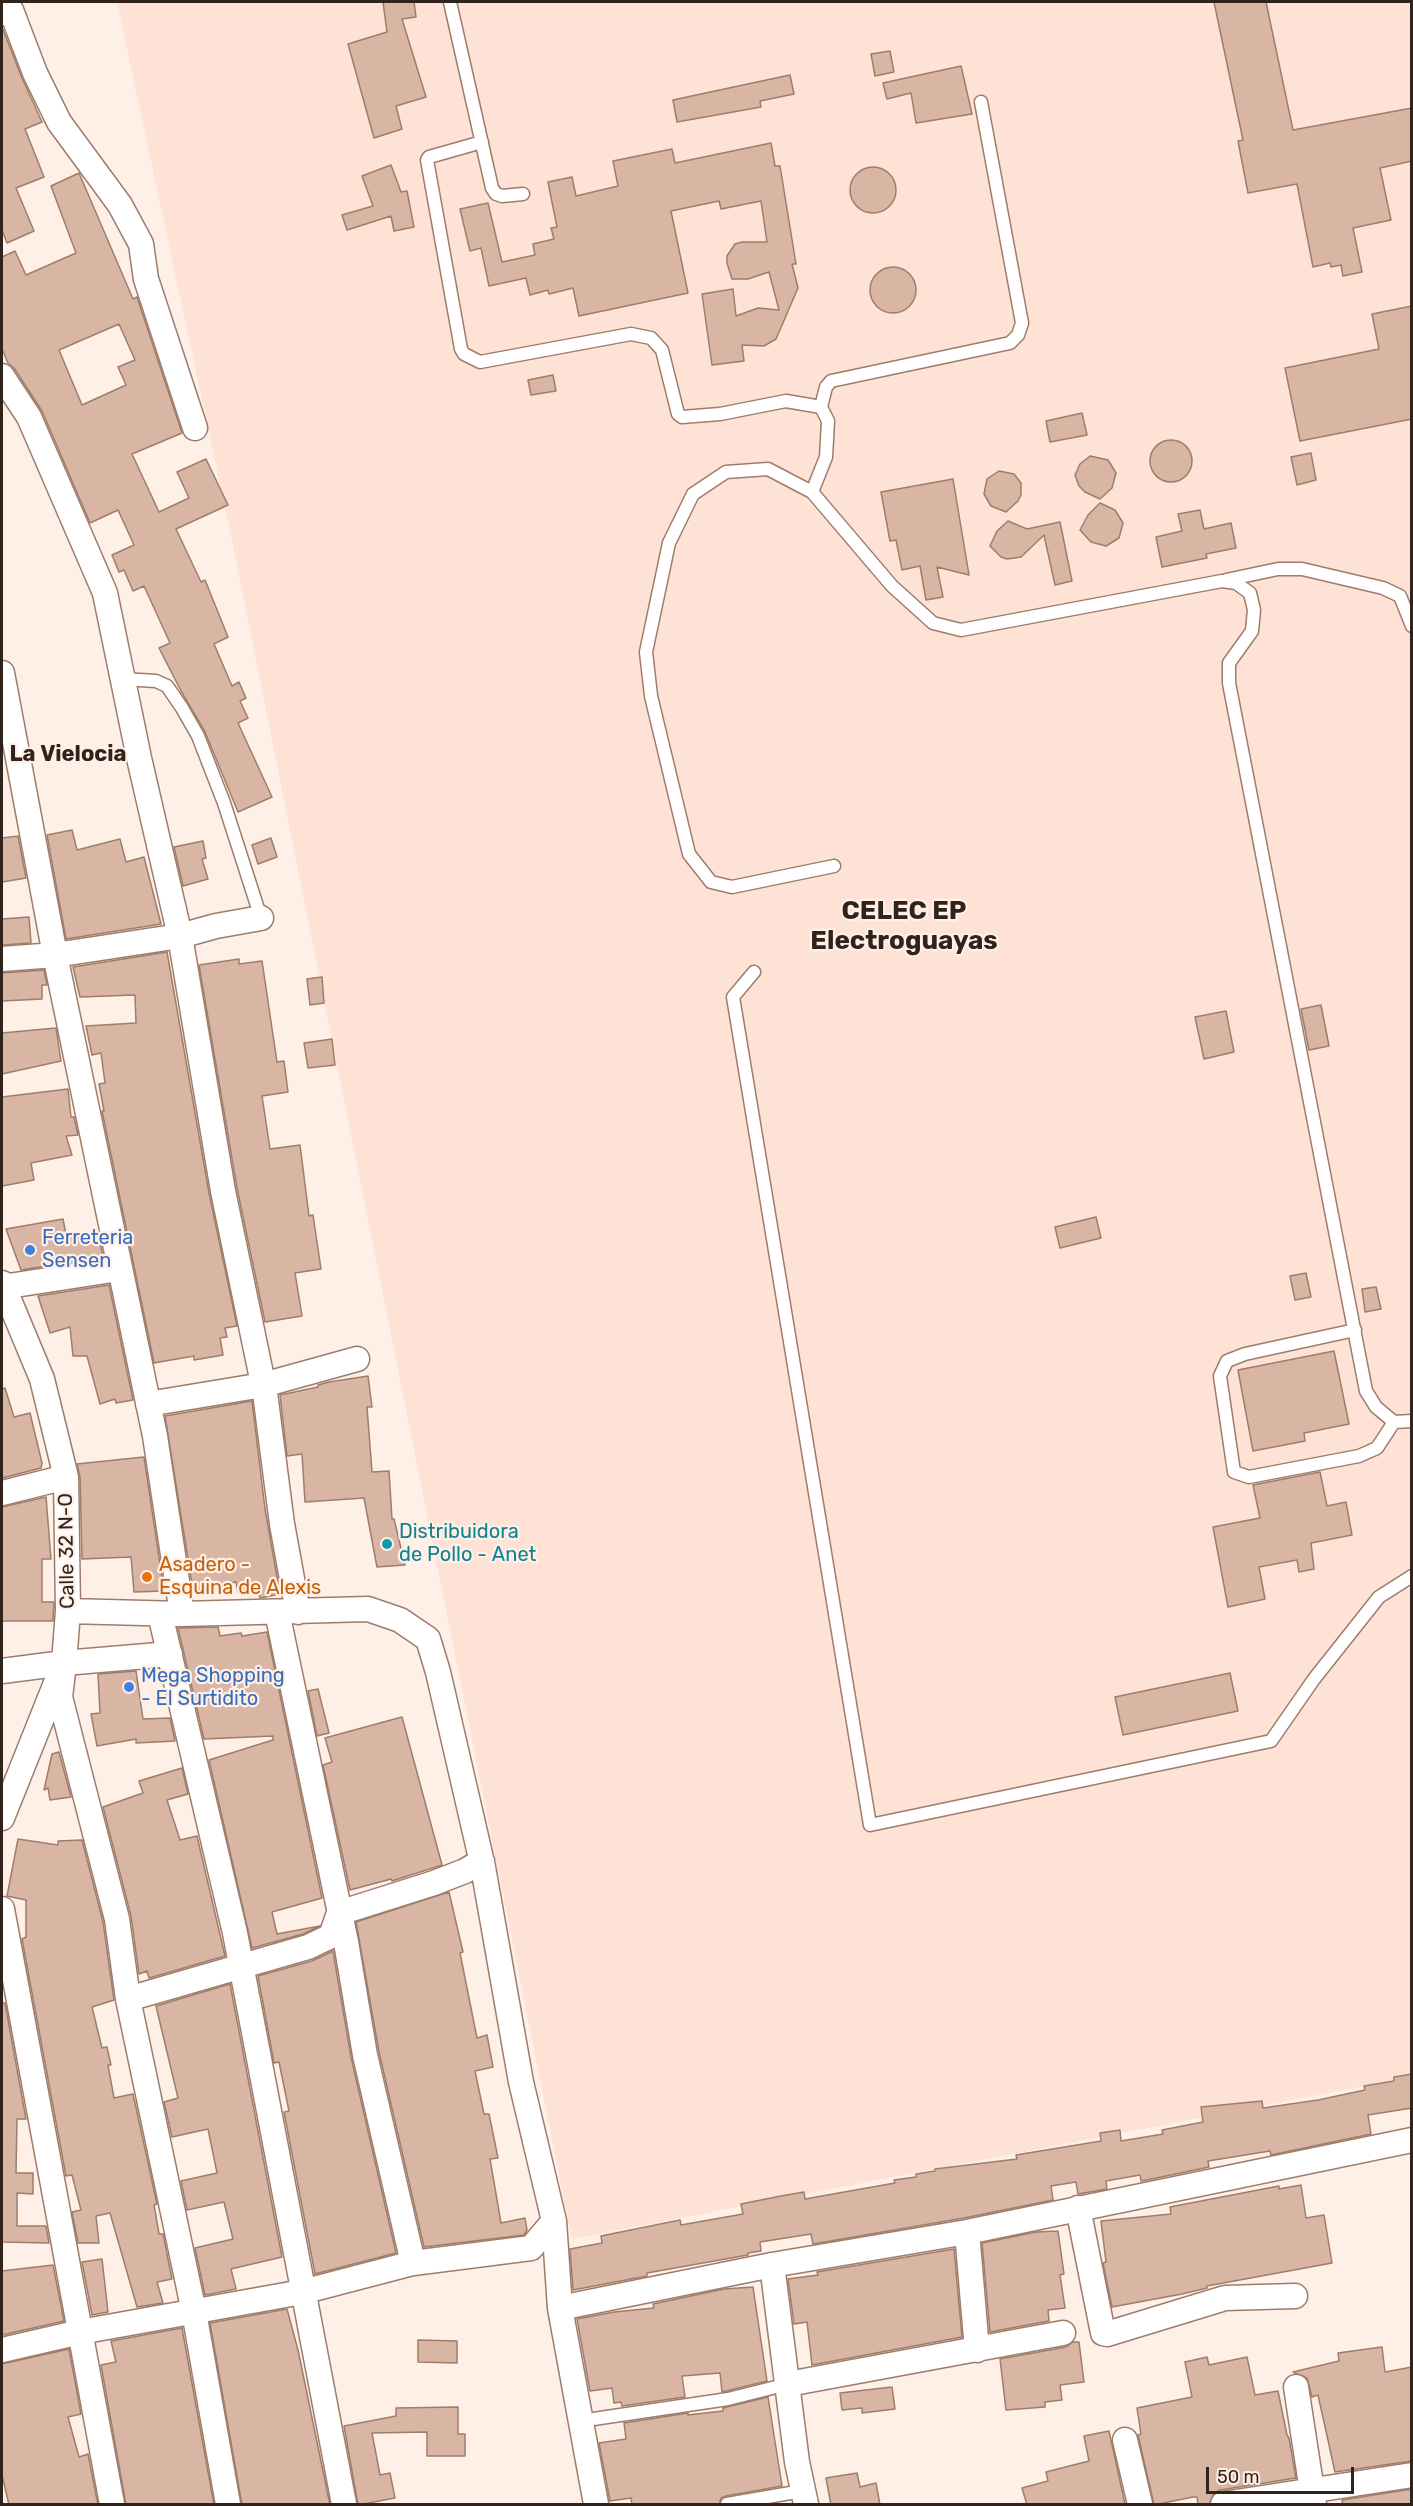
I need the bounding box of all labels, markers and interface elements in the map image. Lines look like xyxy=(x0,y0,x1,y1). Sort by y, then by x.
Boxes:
district label: La Vielocia xyxy=(9,742,127,768)
district label: CELEC EP Electroguayas xyxy=(810,895,998,957)
place label: Ferreteria Sensen xyxy=(42,1226,133,1273)
marker: Ferreteria Sensen xyxy=(23,1243,37,1257)
street label: Calle 32 N-O xyxy=(54,1493,80,1609)
place label: Distribuidora de Pollo - Anet xyxy=(399,1520,536,1567)
marker: Distribuidora de Pollo - Anet xyxy=(380,1537,394,1551)
place label: Asadero - Esquina de Alexis xyxy=(159,1553,321,1600)
marker: Asadero - Esquina de Alexis xyxy=(140,1570,154,1584)
place label: Mega Shopping - El Surtidito xyxy=(141,1664,285,1711)
marker: Mega Shopping - El Surtidito xyxy=(122,1680,136,1694)
scale bar xyxy=(1209,2455,1358,2493)
text: 50 m xyxy=(1217,2466,1260,2488)

